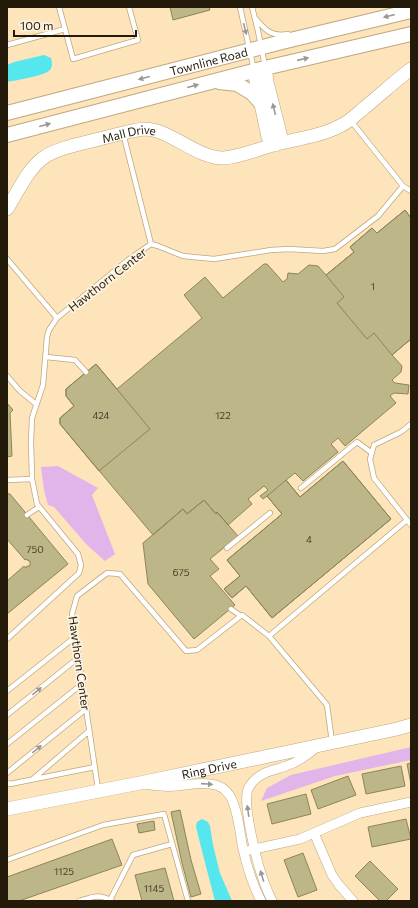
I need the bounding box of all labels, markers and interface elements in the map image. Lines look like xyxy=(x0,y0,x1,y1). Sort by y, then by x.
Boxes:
scale bar xyxy=(14,12,136,38)
one-way arrow xyxy=(382,14,395,20)
text: 100 m xyxy=(20,18,54,32)
one-way arrow xyxy=(242,23,248,35)
street label: Townline Road xyxy=(168,44,249,78)
one-way arrow xyxy=(297,55,309,61)
one-way arrow xyxy=(138,75,150,81)
one-way arrow xyxy=(187,83,199,89)
one-way arrow xyxy=(271,103,277,115)
one-way arrow xyxy=(39,122,51,128)
street label: Mall Drive xyxy=(100,122,158,145)
street label: Hawthorn Center xyxy=(65,244,149,314)
house number: 1 xyxy=(371,280,375,292)
house number: 424 xyxy=(92,409,110,421)
house number: 122 xyxy=(215,409,231,421)
house number: 4 xyxy=(306,533,312,545)
house number: 750 xyxy=(26,543,44,555)
house number: 675 xyxy=(172,566,190,578)
street label: Hawthorn Center xyxy=(66,615,94,711)
one-way arrow xyxy=(32,687,43,695)
one-way arrow xyxy=(32,744,43,753)
street label: Ring Drive xyxy=(180,756,238,781)
one-way arrow xyxy=(201,781,213,788)
one-way arrow xyxy=(245,805,251,817)
house number: 1125 xyxy=(54,865,74,877)
one-way arrow xyxy=(259,869,265,881)
house number: 1145 xyxy=(144,882,164,894)

